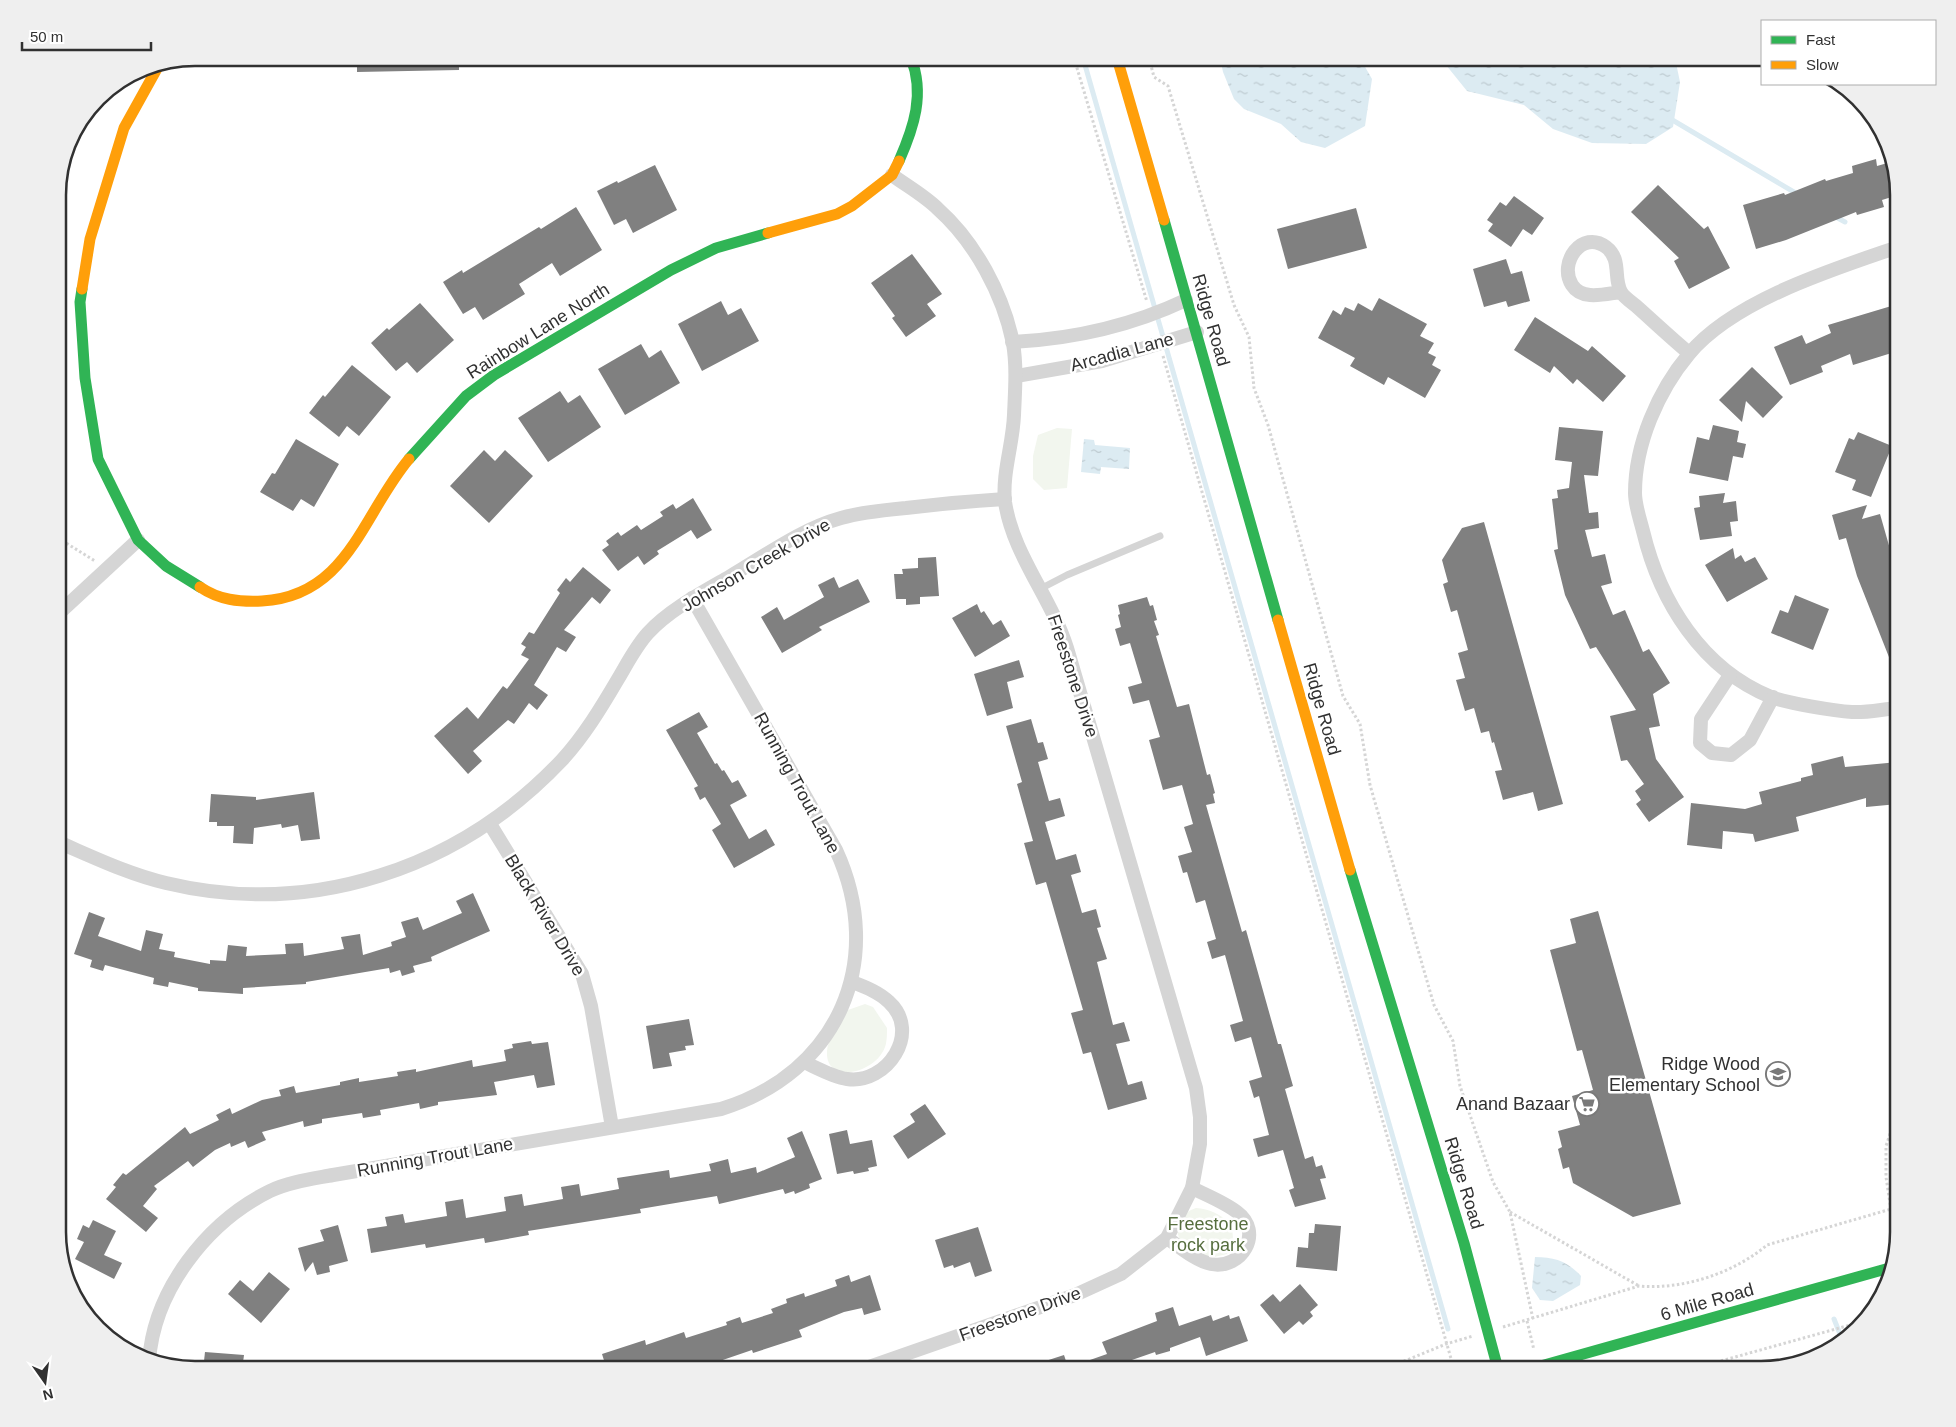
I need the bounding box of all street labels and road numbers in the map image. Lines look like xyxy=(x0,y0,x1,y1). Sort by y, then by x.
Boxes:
street label: Ridge Road xyxy=(1188,272,1234,368)
street label: Rainbow Lane North xyxy=(463,279,613,383)
street label: Arcadia Lane xyxy=(1068,329,1176,375)
street label: Johnson Creek Drive xyxy=(678,514,834,616)
street label: Freestone Drive xyxy=(1044,612,1102,740)
street label: Ridge Road xyxy=(1299,661,1345,757)
street label: Running Trout Lane xyxy=(750,709,844,857)
street label: Black River Drive xyxy=(501,851,589,979)
street label: Running Trout Lane xyxy=(355,1133,515,1181)
street label: Ridge Road xyxy=(1441,1135,1487,1231)
street label: 6 Mile Road xyxy=(1658,1279,1756,1325)
street label: Freestone Drive xyxy=(956,1283,1084,1345)

